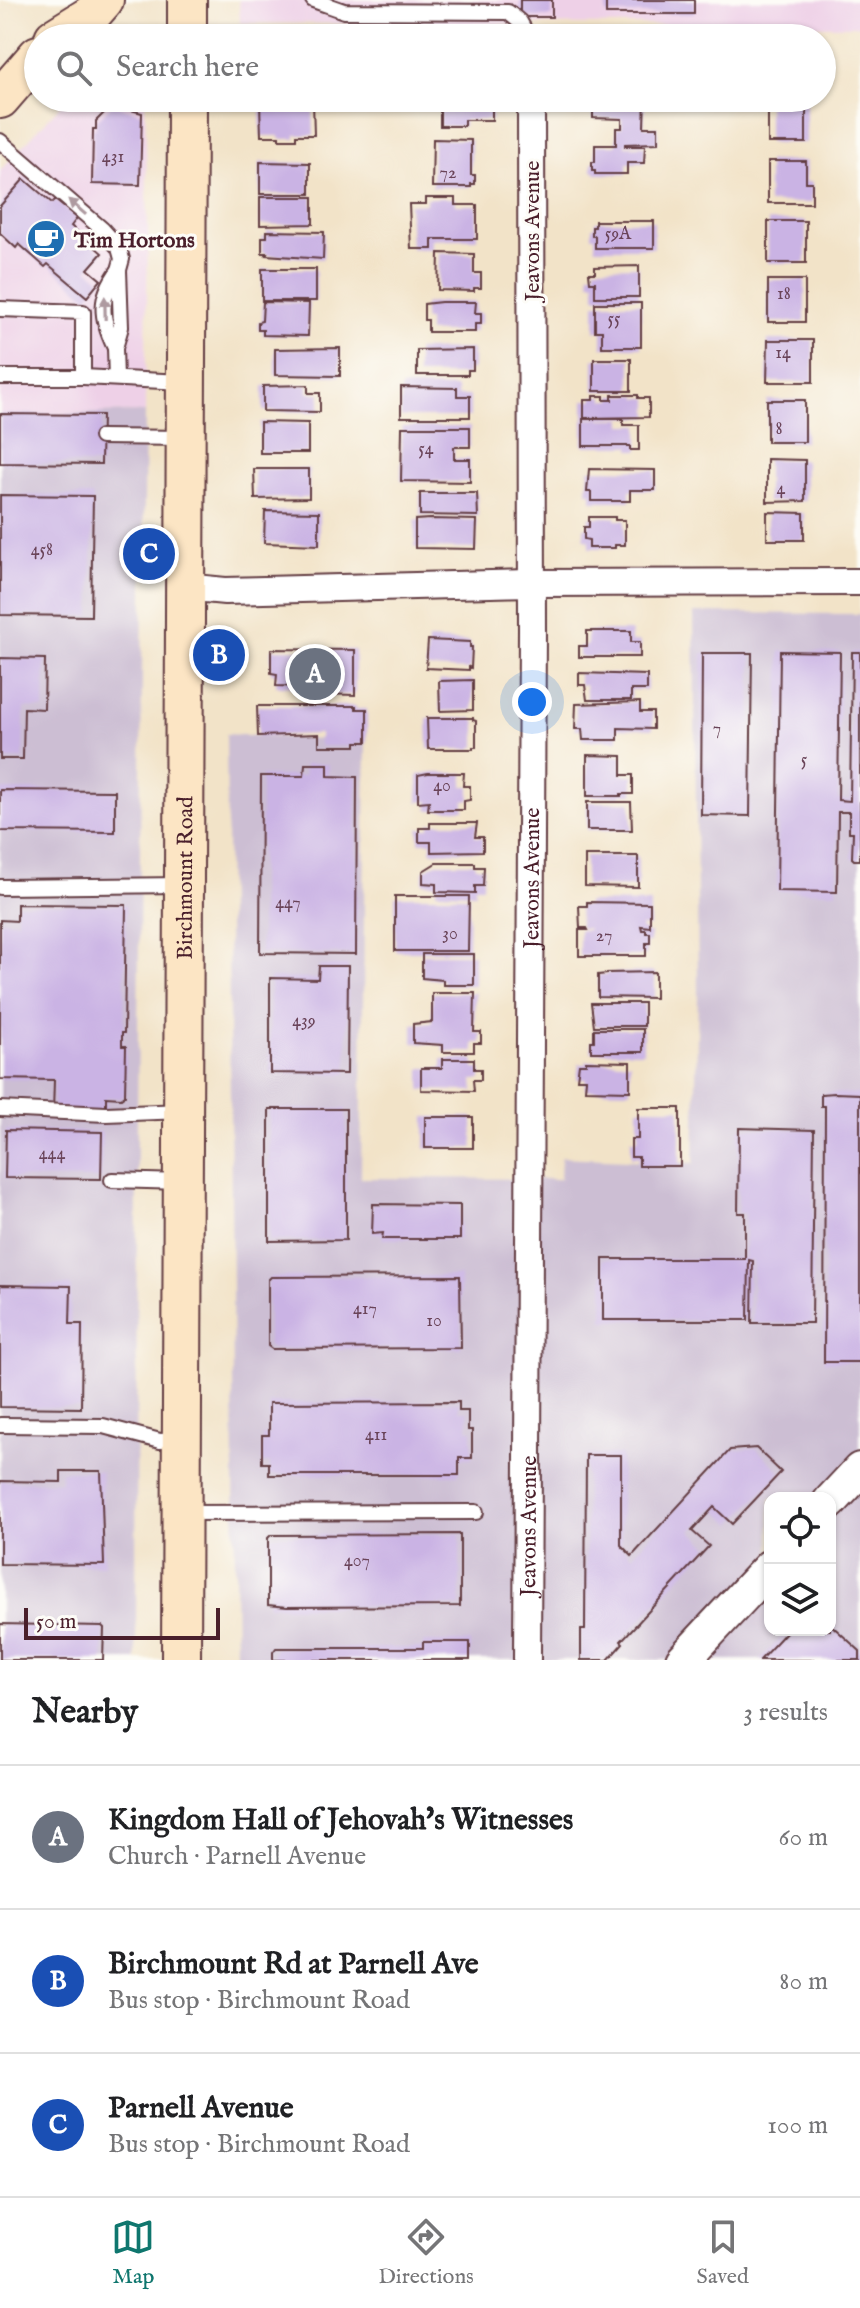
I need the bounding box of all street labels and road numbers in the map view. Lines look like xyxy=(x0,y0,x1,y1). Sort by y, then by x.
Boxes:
street label: Jeavons Avenue xyxy=(519,161,547,304)
street label: Birchmount Road xyxy=(172,796,200,960)
street label: Jeavons Avenue xyxy=(518,808,547,951)
street label: Jeavons Avenue xyxy=(515,1456,544,1599)

